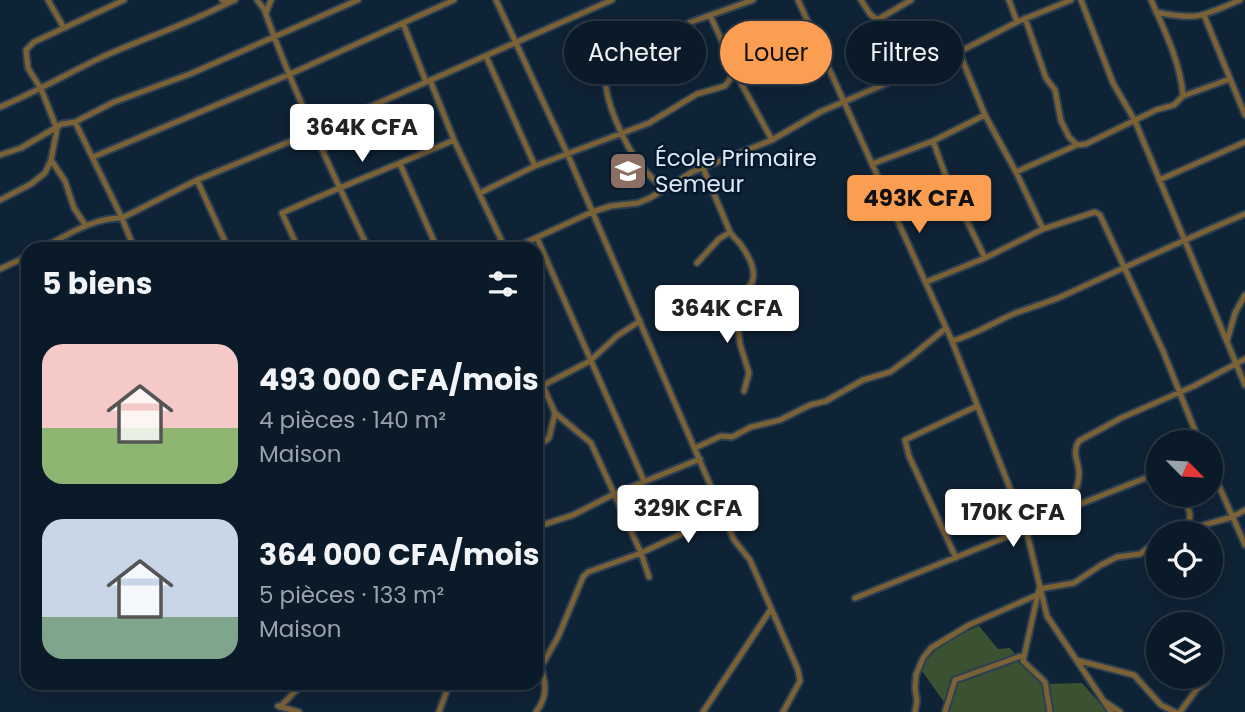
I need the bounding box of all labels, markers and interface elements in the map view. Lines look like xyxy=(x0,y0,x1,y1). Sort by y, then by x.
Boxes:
chip: Acheter xyxy=(564,21,706,84)
chip: Louer xyxy=(720,21,832,84)
chip: Filtres xyxy=(846,21,963,84)
pin: 364K CFA xyxy=(290,104,434,164)
text: 364K CFA xyxy=(306,111,418,143)
place label: École Primaire Semeur xyxy=(655,142,817,200)
school or university icon: École Primaire Semeur xyxy=(607,150,649,192)
pin: 493K CFA xyxy=(847,176,991,235)
text: 493K CFA xyxy=(863,182,975,214)
text: 5 biens xyxy=(42,262,153,305)
icon: filters xyxy=(484,265,522,303)
pin: 364K CFA xyxy=(655,286,799,345)
text: 364K CFA xyxy=(671,292,783,324)
text: 493 000 CFA/mois xyxy=(259,358,539,401)
icon: home xyxy=(98,372,182,456)
text: 4 pièces · 140 m² xyxy=(259,404,446,436)
north arrow xyxy=(1146,430,1223,508)
map controls xyxy=(1146,430,1223,689)
text: Maison xyxy=(259,438,341,470)
pin: 329K CFA xyxy=(616,486,760,545)
pin: 170K CFA xyxy=(941,490,1085,549)
text: 329K CFA xyxy=(633,492,743,524)
text: 170K CFA xyxy=(961,496,1065,528)
button: locate xyxy=(1146,521,1223,598)
text: 364 000 CFA/mois xyxy=(259,533,539,576)
icon: home xyxy=(98,547,182,631)
text: 5 pièces · 133 m² xyxy=(259,579,444,611)
button: layers xyxy=(1146,612,1223,689)
text: Maison xyxy=(259,613,341,645)

